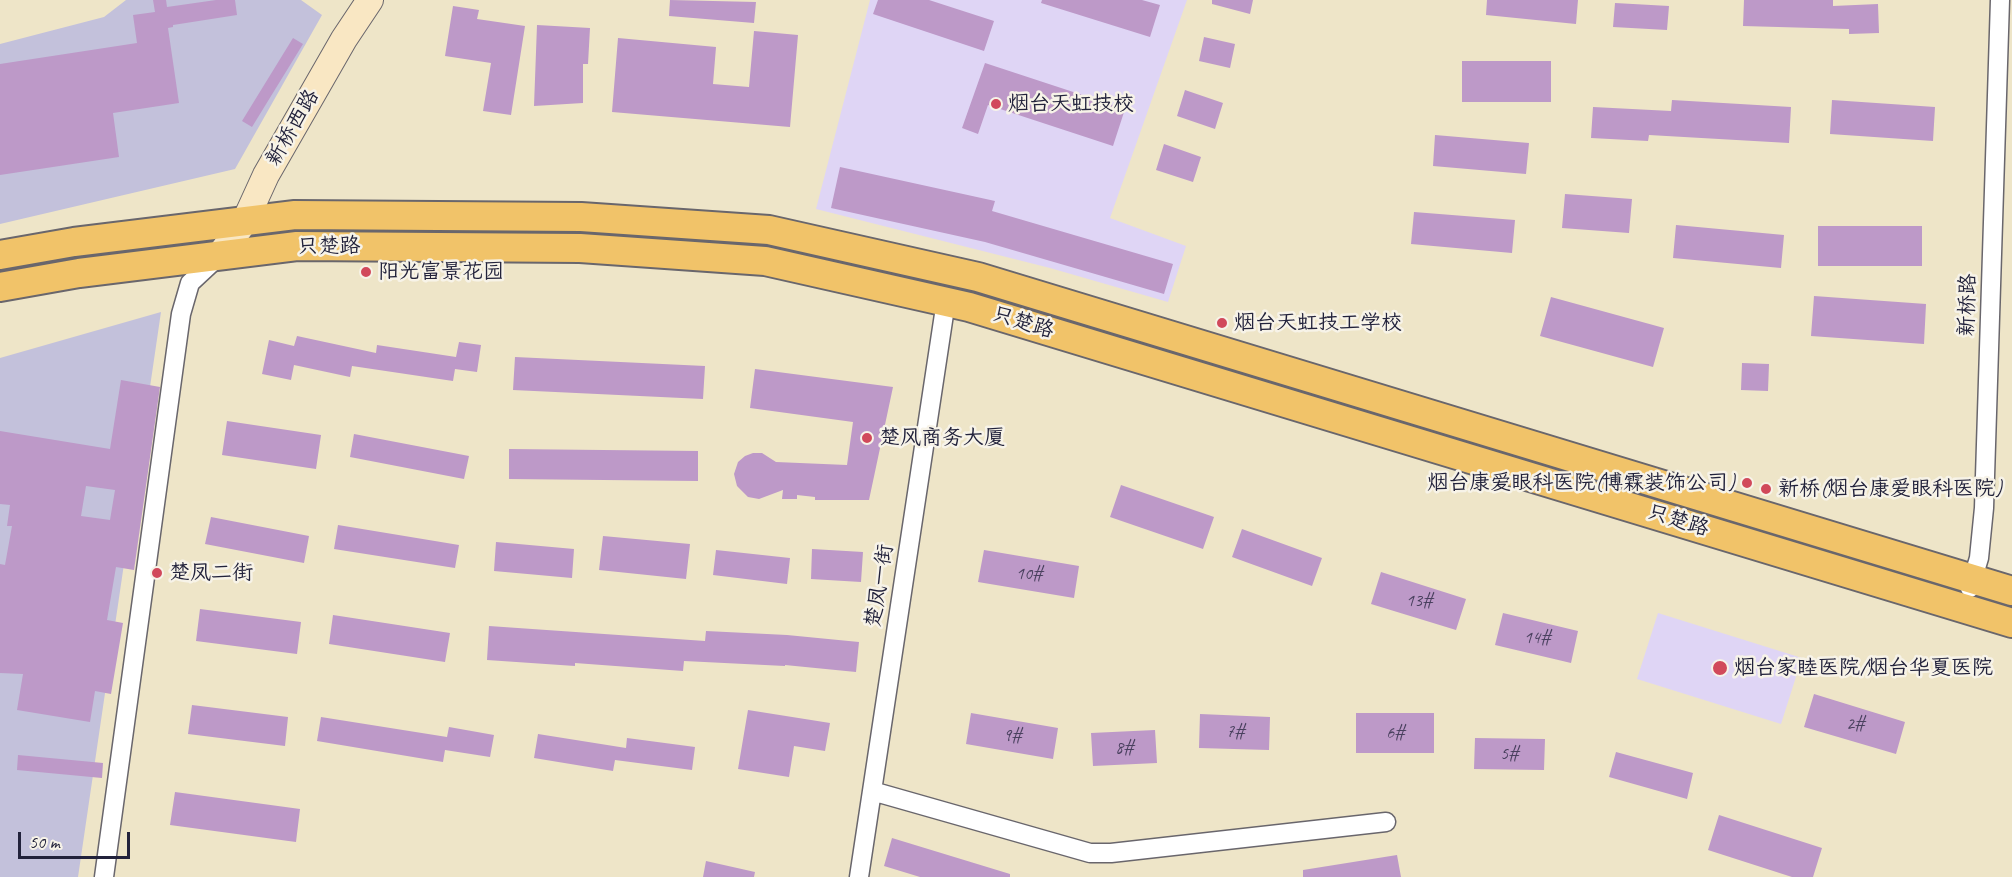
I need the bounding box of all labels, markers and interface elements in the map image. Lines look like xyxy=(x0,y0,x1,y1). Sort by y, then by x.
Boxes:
street label: 新桥西路 xyxy=(261,85,325,171)
place label: 烟台天虹技校 xyxy=(1008,91,1134,117)
marker: 烟台天虹技校 xyxy=(989,97,1003,111)
street label: 只楚路 xyxy=(297,234,361,260)
place label: 阳光富景花园 xyxy=(378,259,504,285)
marker: 阳光富景花园 xyxy=(359,265,373,279)
street label: 新桥路 xyxy=(1954,273,1982,337)
street label: 只楚路 xyxy=(989,302,1057,344)
place label: 烟台天虹技工学校 xyxy=(1234,310,1402,336)
marker: 烟台天虹技工学校 xyxy=(1215,316,1229,330)
place label: 楚风商务大厦 xyxy=(879,425,1005,451)
marker: 楚风商务大厦 xyxy=(860,431,874,445)
place label: 烟台康爱眼科医院(博霖装饰公司) xyxy=(1427,470,1735,496)
marker: 烟台康爱眼科医院(博霖装饰公司) xyxy=(1740,476,1754,490)
place label: 新桥(烟台康爱眼科医院) xyxy=(1778,476,2002,502)
marker: 新桥(烟台康爱眼科医院) xyxy=(1759,482,1773,496)
street label: 只楚路 xyxy=(1644,500,1712,542)
street label: 楚凤一街 xyxy=(861,543,899,629)
place label: 楚凤二街 xyxy=(169,560,253,586)
house number: 10# xyxy=(1016,563,1042,585)
marker: 楚凤二街 xyxy=(150,566,164,580)
house number: 13# xyxy=(1406,590,1432,612)
house number: 14# xyxy=(1524,627,1550,649)
place label: 烟台家睦医院/烟台华夏医院 xyxy=(1734,655,1993,681)
marker: 烟台家睦医院/烟台华夏医院 xyxy=(1711,659,1729,677)
house number: 2# xyxy=(1846,713,1864,735)
house number: 7# xyxy=(1226,721,1244,743)
house number: 6# xyxy=(1386,722,1404,744)
house number: 9# xyxy=(1003,725,1021,747)
house number: 8# xyxy=(1115,737,1133,759)
house number: 5# xyxy=(1500,743,1518,765)
scale bar xyxy=(21,820,134,858)
text: 50 m xyxy=(29,831,60,853)

